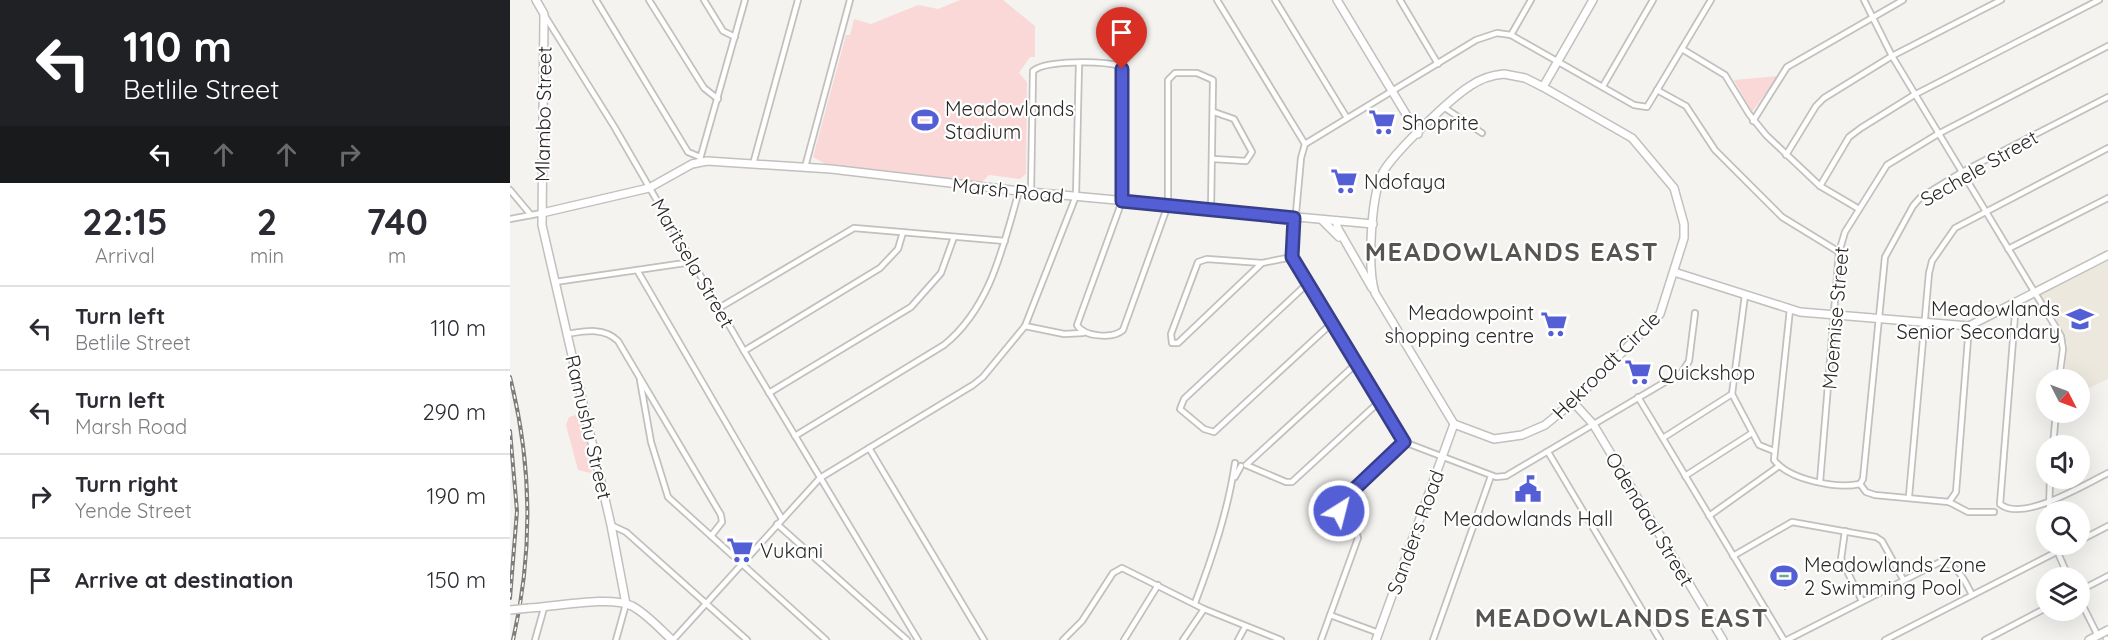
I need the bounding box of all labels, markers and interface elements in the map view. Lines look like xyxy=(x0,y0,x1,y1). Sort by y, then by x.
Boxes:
pin xyxy=(1096,7,1147,69)
icon: arrive xyxy=(1105,16,1138,49)
text: 110 m xyxy=(123,20,232,73)
icon: left xyxy=(24,24,102,102)
street label: Mlambo Street xyxy=(529,46,557,182)
text: Betlile Street xyxy=(123,72,279,106)
place label: Meadowlands Stadium xyxy=(945,96,1074,144)
sports icon: Meadowlands Stadium xyxy=(910,105,940,135)
supermarket icon: Shoprite xyxy=(1367,107,1397,137)
place label: Shoprite xyxy=(1402,110,1479,135)
street label: Sechele Street xyxy=(1916,124,2042,212)
icon: left xyxy=(144,138,177,171)
icon: ahead xyxy=(207,138,240,171)
icon: ahead xyxy=(270,138,303,171)
icon: right xyxy=(333,138,366,171)
supermarket icon: Ndofaya xyxy=(1329,166,1359,196)
place label: Ndofaya xyxy=(1364,169,1446,194)
street label: Marsh Road xyxy=(951,172,1065,208)
street label: Maritsela Street xyxy=(646,194,740,332)
text: 22:15 xyxy=(82,199,168,244)
text: 2 xyxy=(257,199,277,244)
text: 740 xyxy=(366,199,428,244)
district label: MEADOWLANDS EAST xyxy=(1365,235,1659,268)
text: Arrival xyxy=(95,243,155,268)
text: min xyxy=(250,243,284,268)
text: m xyxy=(388,243,406,268)
street label: Moemise Street xyxy=(1816,245,1854,390)
place label: Meadowlands Senior Secondary xyxy=(1897,296,2060,344)
place label: Meadowpoint shopping centre xyxy=(1385,300,1534,348)
text: Turn left xyxy=(75,302,165,330)
school or university icon: Meadowlands Senior Secondary xyxy=(2065,304,2095,334)
street label: Hekroodt Circle xyxy=(1547,306,1665,424)
supermarket icon: Meadowpoint shopping centre xyxy=(1539,309,1569,339)
icon: left xyxy=(24,312,57,345)
text: 110 m xyxy=(431,314,486,342)
text: Betlile Street xyxy=(75,330,191,355)
street label: Ramushu Street xyxy=(560,352,618,502)
supermarket icon: Quickshop xyxy=(1623,357,1653,387)
place label: Quickshop xyxy=(1658,360,1755,385)
north arrow xyxy=(2036,369,2090,423)
map controls xyxy=(2036,369,2090,621)
text: Turn left xyxy=(75,386,165,414)
icon: left xyxy=(24,396,57,429)
text: 290 m xyxy=(422,398,486,426)
text: Marsh Road xyxy=(75,414,187,439)
button: sound xyxy=(2036,435,2090,489)
street label: Odendaal Street xyxy=(1600,448,1700,591)
street label: Sanders Road xyxy=(1381,466,1449,598)
text: Turn right xyxy=(75,470,179,498)
public building icon: Meadowlands Hall xyxy=(1513,474,1543,504)
position arrow xyxy=(1307,479,1371,543)
icon: right xyxy=(24,480,57,513)
text: 190 m xyxy=(426,482,486,510)
text: Yende Street xyxy=(75,498,192,523)
button: search xyxy=(2036,501,2090,555)
place label: Meadowlands Hall xyxy=(1443,506,1613,531)
supermarket icon: Vukani xyxy=(725,535,755,565)
place label: Vukani xyxy=(760,538,823,563)
place label: Meadowlands Zone 2 Swimming Pool xyxy=(1804,552,1986,600)
sports icon: Meadowlands Zone 2 Swimming Pool xyxy=(1769,561,1799,591)
icon: arrive xyxy=(24,564,57,597)
text: Arrive at destination xyxy=(75,566,293,594)
text: 150 m xyxy=(427,566,486,594)
button: layers xyxy=(2036,567,2090,621)
district label: MEADOWLANDS EAST xyxy=(1475,601,1769,634)

